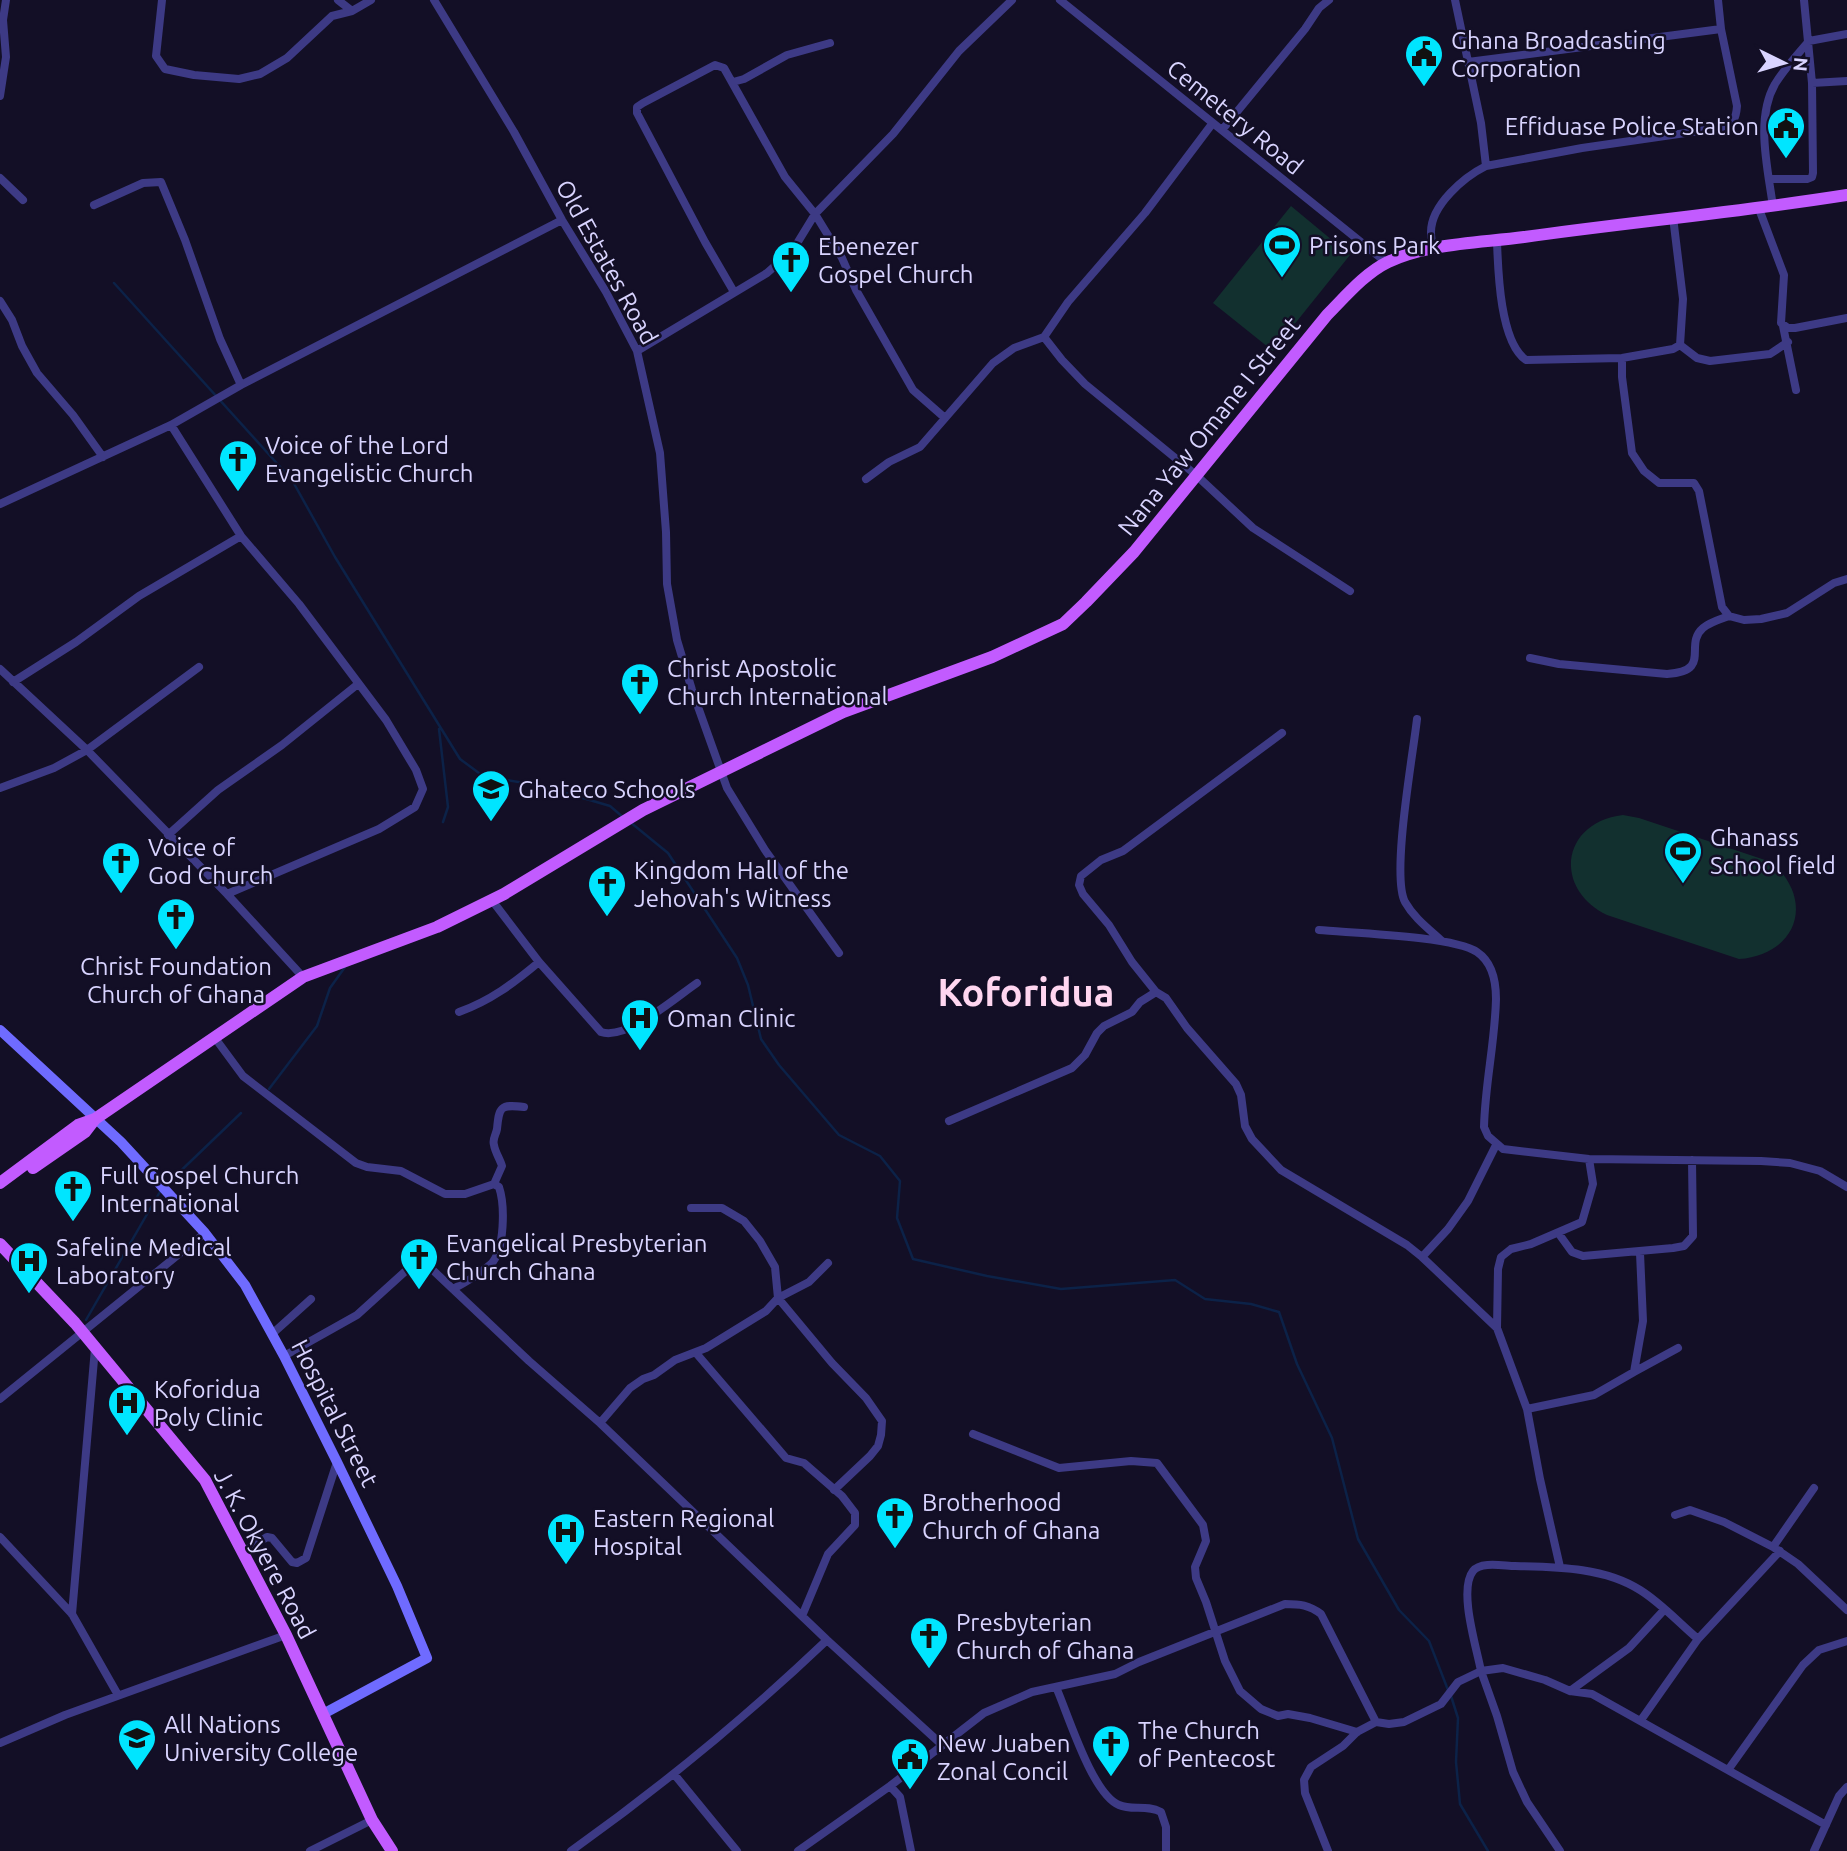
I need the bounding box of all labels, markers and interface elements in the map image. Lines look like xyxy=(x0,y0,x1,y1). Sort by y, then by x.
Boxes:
place label: Ghana Broadcasting Corporation xyxy=(1451,27,1666,82)
north arrow xyxy=(1749,28,1819,98)
public building icon: Ghana Broadcasting Corporation xyxy=(1403,33,1445,88)
street label: Cemetery Road xyxy=(1162,54,1308,180)
text: N xyxy=(1789,56,1813,73)
public building icon: Effiduase Police Station xyxy=(1765,105,1807,160)
place label: Effiduase Police Station xyxy=(1505,113,1759,140)
street label: Old Estates Road xyxy=(551,175,663,349)
sports icon: Prisons Park xyxy=(1261,224,1303,279)
place label: Prisons Park xyxy=(1309,232,1440,259)
place label: Ebenezer Gospel Church xyxy=(818,233,974,288)
church icon: Ebenezer Gospel Church xyxy=(770,239,812,294)
street label: Nana Yaw Omane I Street xyxy=(1113,311,1306,541)
place label: Voice of the Lord Evangelistic Church xyxy=(265,432,473,487)
church icon: Voice of the Lord Evangelistic Church xyxy=(217,438,259,493)
place label: Christ Apostolic Church International xyxy=(667,655,888,710)
church icon: Christ Apostolic Church International xyxy=(619,661,661,716)
school or university icon: Ghateco Schools xyxy=(470,768,512,823)
place label: Ghateco Schools xyxy=(518,776,695,803)
place label: Ghanass School field xyxy=(1710,824,1836,879)
sports icon: Ghanass School field xyxy=(1662,830,1704,885)
place label: Voice of God Church xyxy=(148,834,274,889)
church icon: Voice of God Church xyxy=(100,840,142,895)
place label: Kingdom Hall of the Jehovah's Witness xyxy=(634,857,849,912)
church icon: Kingdom Hall of the Jehovah's Witness xyxy=(586,863,628,918)
church icon: Christ Foundation Church of Ghana xyxy=(155,896,197,951)
place label: Christ Foundation Church of Ghana xyxy=(80,953,272,1008)
district label: Koforidua xyxy=(938,971,1115,1013)
hospital icon: Oman Clinic xyxy=(619,997,661,1052)
place label: Oman Clinic xyxy=(667,1005,795,1032)
place label: Full Gospel Church International xyxy=(100,1162,300,1217)
church icon: Full Gospel Church International xyxy=(52,1168,94,1223)
place label: Evangelical Presbyterian Church Ghana xyxy=(446,1230,708,1285)
place label: Safeline Medical Laboratory xyxy=(56,1234,232,1289)
church icon: Evangelical Presbyterian Church Ghana xyxy=(398,1236,440,1291)
hospital icon: Safeline Medical Laboratory xyxy=(8,1240,50,1295)
street label: Hospital Street xyxy=(286,1335,384,1492)
place label: Koforidua Poly Clinic xyxy=(154,1376,263,1431)
hospital icon: Koforidua Poly Clinic xyxy=(106,1382,148,1437)
street label: J. K. Okyere Road xyxy=(209,1465,321,1643)
place label: Brotherhood Church of Ghana xyxy=(922,1489,1100,1544)
church icon: Brotherhood Church of Ghana xyxy=(874,1495,916,1550)
place label: Eastern Regional Hospital xyxy=(593,1505,774,1560)
hospital icon: Eastern Regional Hospital xyxy=(545,1511,587,1566)
place label: Presbyterian Church of Ghana xyxy=(956,1609,1134,1664)
church icon: Presbyterian Church of Ghana xyxy=(908,1615,950,1670)
place label: All Nations University College xyxy=(164,1711,358,1766)
school or university icon: All Nations University College xyxy=(116,1717,158,1772)
place label: The Church of Pentecost xyxy=(1138,1717,1276,1772)
church icon: The Church of Pentecost xyxy=(1090,1723,1132,1778)
place label: New Juaben Zonal Concil xyxy=(937,1730,1070,1785)
public building icon: New Juaben Zonal Concil xyxy=(889,1736,931,1791)

